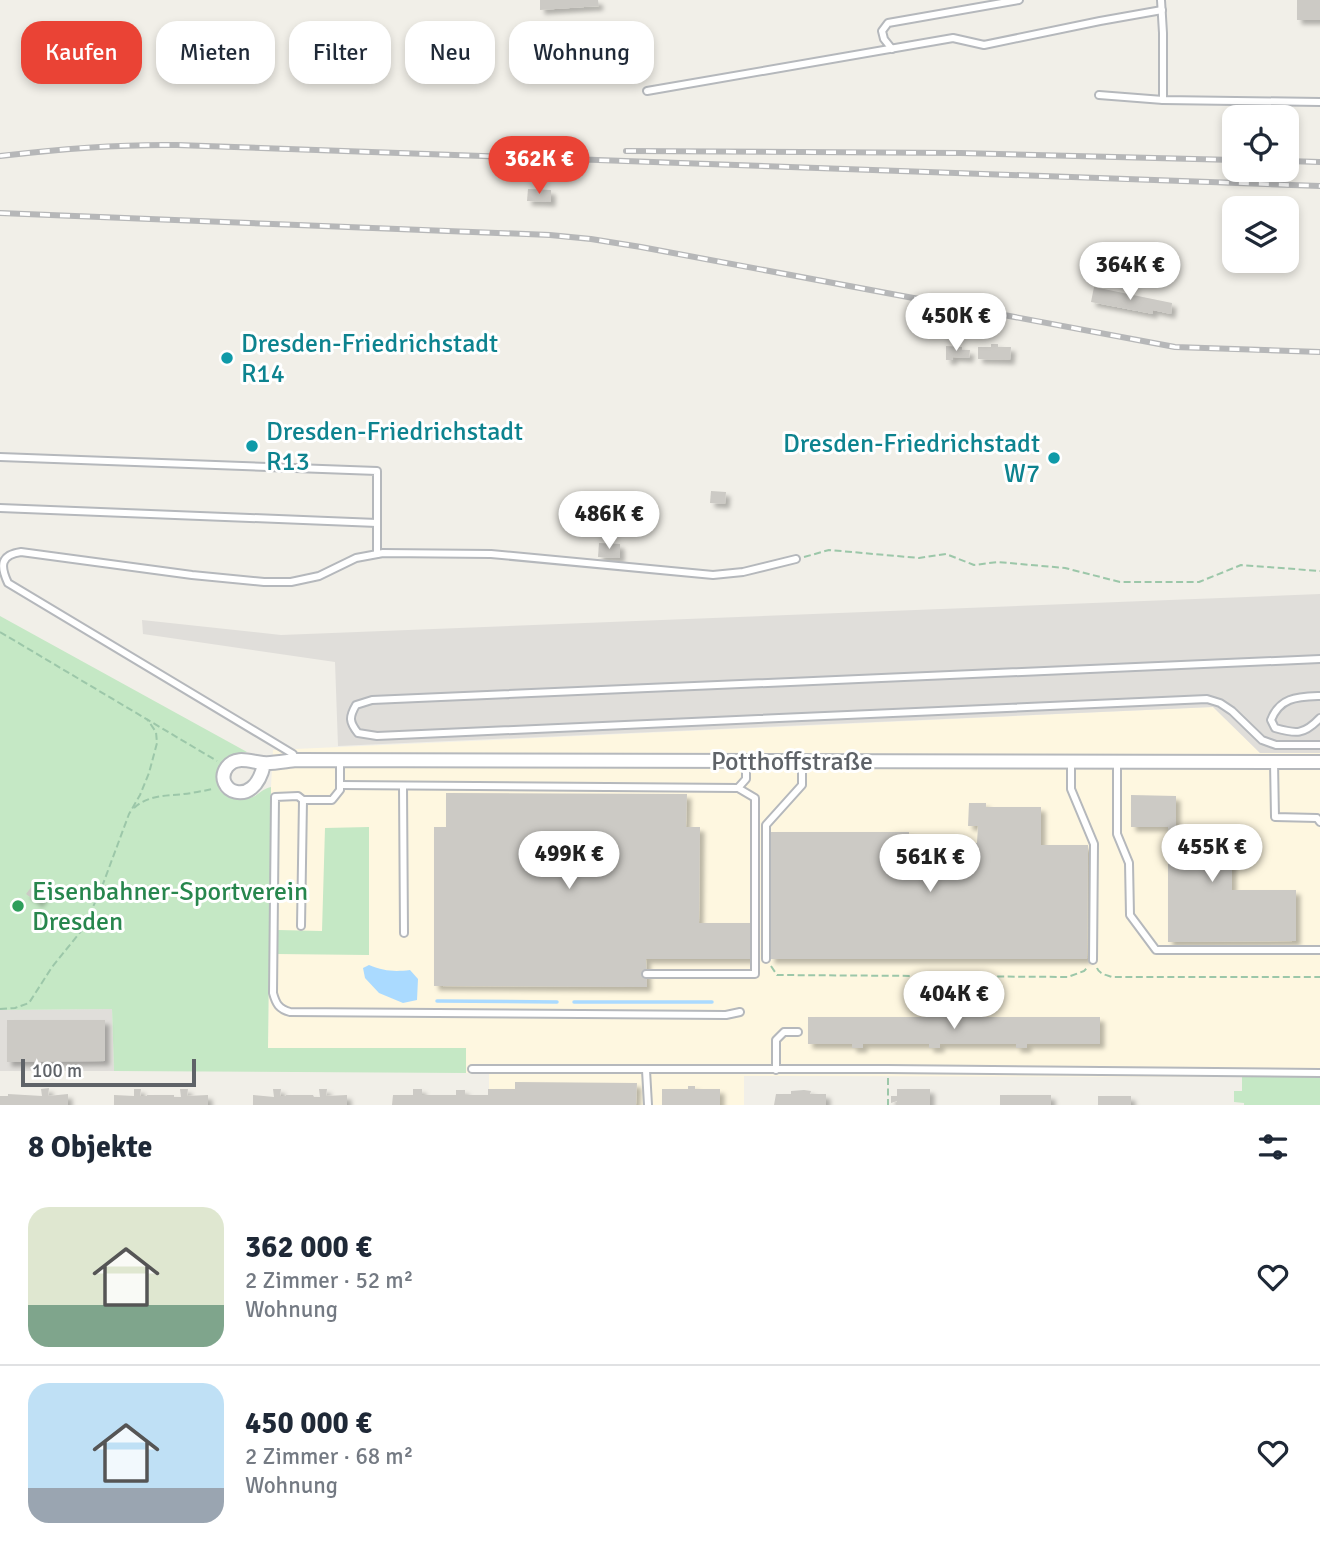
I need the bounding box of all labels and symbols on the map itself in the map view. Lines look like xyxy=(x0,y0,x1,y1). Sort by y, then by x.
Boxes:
pin: 362K € xyxy=(482,136,596,196)
pin: 364K € xyxy=(1073,243,1187,302)
pin: 450K € xyxy=(899,294,1013,353)
place label: Dresden-Friedrichstadt R14 xyxy=(241,328,498,390)
marker: Dresden-Friedrichstadt R14 xyxy=(219,350,235,366)
place label: Dresden-Friedrichstadt R13 xyxy=(266,416,523,478)
place label: Dresden-Friedrichstadt W7 xyxy=(783,428,1040,490)
marker: Dresden-Friedrichstadt R13 xyxy=(244,438,260,454)
marker: Dresden-Friedrichstadt W7 xyxy=(1046,450,1062,466)
pin: 486K € xyxy=(552,491,666,551)
street label: Potthoffstraße xyxy=(711,746,873,778)
pin: 455K € xyxy=(1155,824,1269,884)
pin: 499K € xyxy=(512,832,626,891)
pin: 561K € xyxy=(873,834,987,894)
place label: Eisenbahner-Sportverein Dresden xyxy=(32,876,308,938)
marker: Eisenbahner-Sportverein Dresden xyxy=(10,898,26,914)
pin: 404K € xyxy=(897,972,1011,1031)
scale bar xyxy=(21,1056,196,1088)

